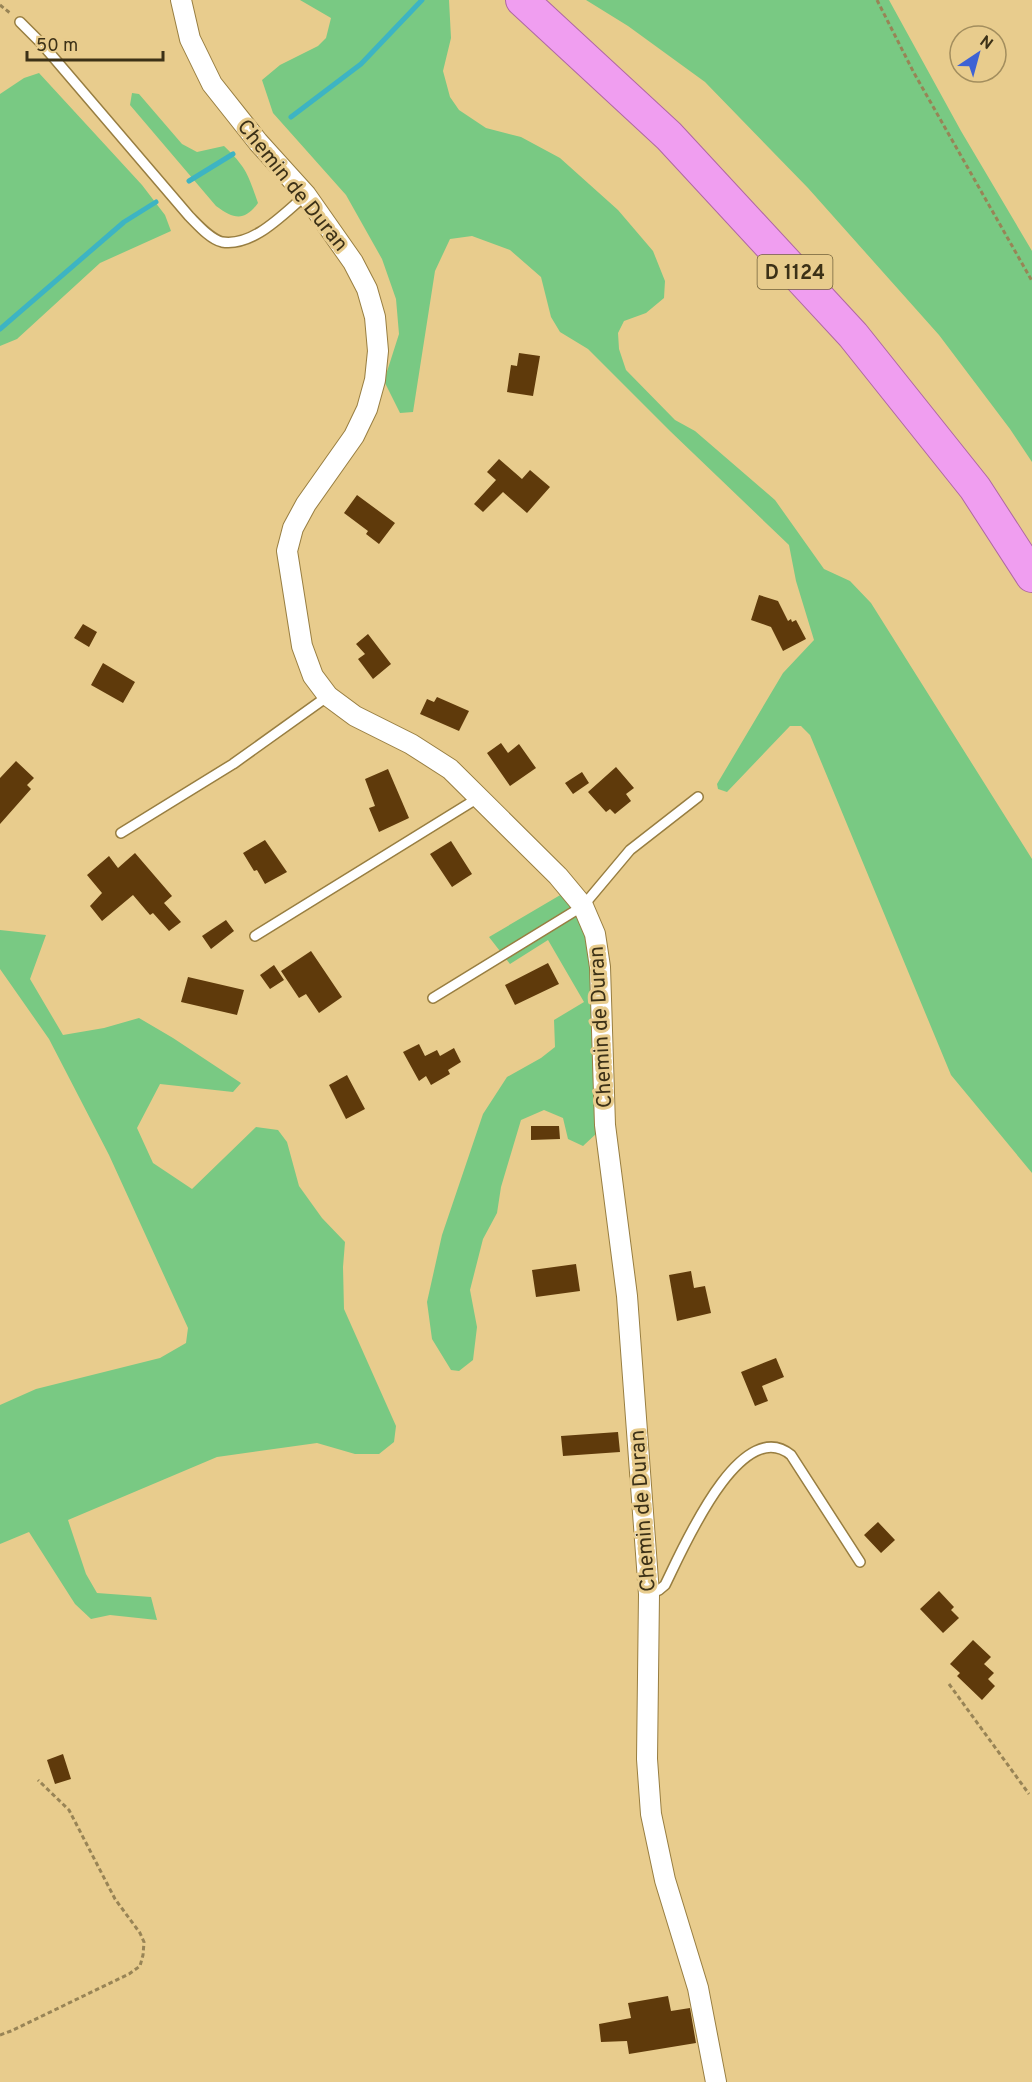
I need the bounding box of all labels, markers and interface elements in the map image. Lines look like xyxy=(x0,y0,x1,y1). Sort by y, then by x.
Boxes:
scale bar xyxy=(27,24,164,62)
north arrow xyxy=(948,24,1008,84)
text: N xyxy=(975,32,996,55)
text: 50 m xyxy=(36,35,78,58)
street label: Chemin de Duran xyxy=(230,114,353,258)
road number: D 1124 xyxy=(758,255,832,289)
street label: Chemin de Duran xyxy=(584,945,619,1109)
street label: Chemin de Duran xyxy=(624,1429,663,1593)

